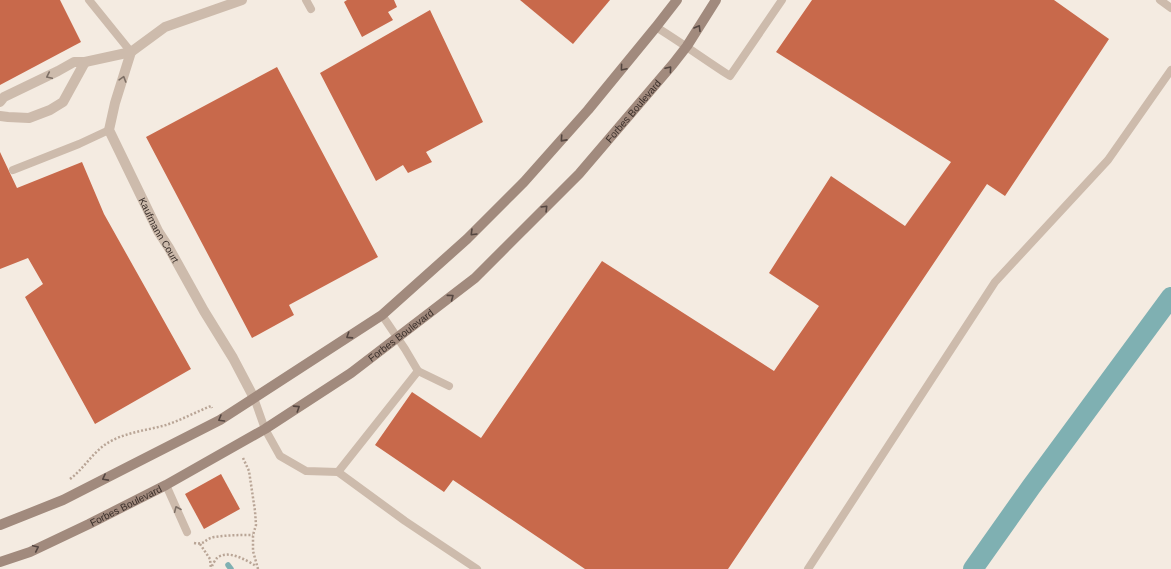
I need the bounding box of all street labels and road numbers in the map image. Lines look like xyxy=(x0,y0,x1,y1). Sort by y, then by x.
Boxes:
street label: Forbes Boulevard xyxy=(604,78,663,145)
street label: Kaufmann Court xyxy=(137,196,181,265)
street label: Forbes Boulevard xyxy=(366,307,436,364)
street label: Forbes Boulevard xyxy=(88,483,164,529)

